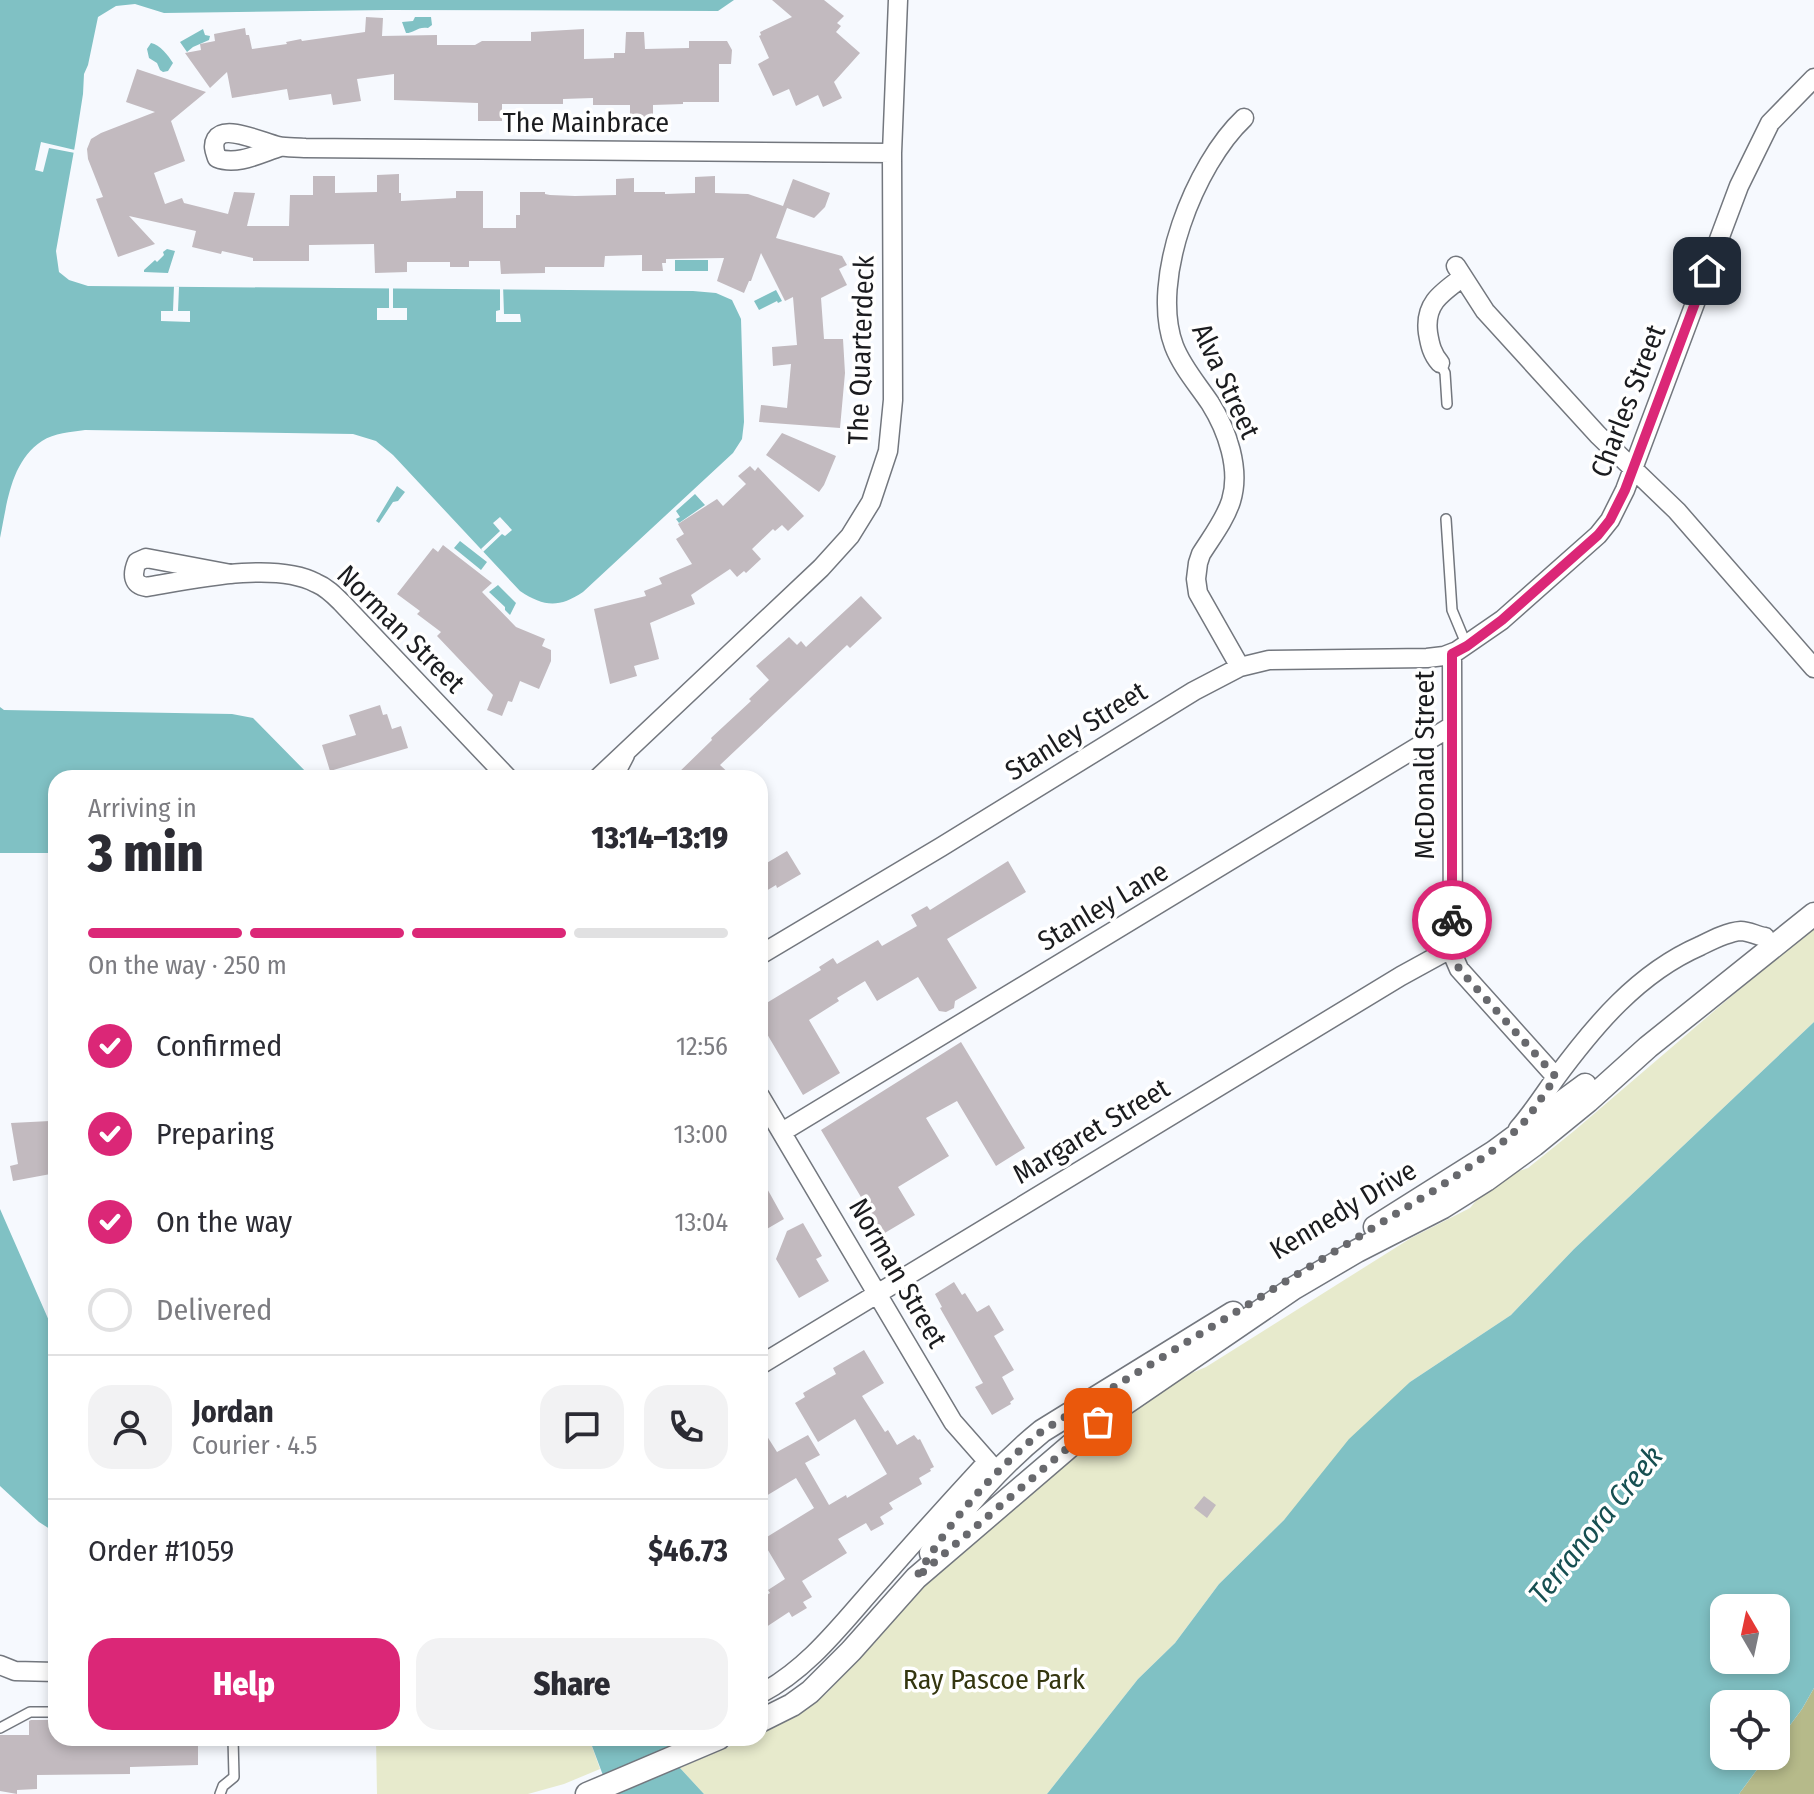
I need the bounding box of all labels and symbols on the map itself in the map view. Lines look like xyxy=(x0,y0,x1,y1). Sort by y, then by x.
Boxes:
street label: The Mainbrace xyxy=(503,106,669,139)
pin xyxy=(1673,237,1741,305)
street label: The Quarterdeck xyxy=(841,254,881,445)
street label: Alva Street xyxy=(1185,318,1267,445)
street label: Charles Street xyxy=(1584,319,1672,482)
street label: Norman Street xyxy=(330,558,472,700)
street label: McDonald Street xyxy=(1408,670,1441,859)
street label: Stanley Street xyxy=(999,674,1153,787)
street label: Stanley Lane xyxy=(1032,854,1174,958)
courier xyxy=(1412,880,1492,960)
street label: Margaret Street xyxy=(1007,1071,1176,1191)
street label: Kennedy Drive xyxy=(1264,1153,1422,1267)
street label: Norman Street xyxy=(842,1192,954,1354)
pin xyxy=(1064,1388,1132,1456)
water label: Terranora Creek xyxy=(1521,1439,1671,1611)
north arrow xyxy=(1710,1594,1790,1674)
park label: Ray Pascoe Park xyxy=(903,1663,1086,1696)

